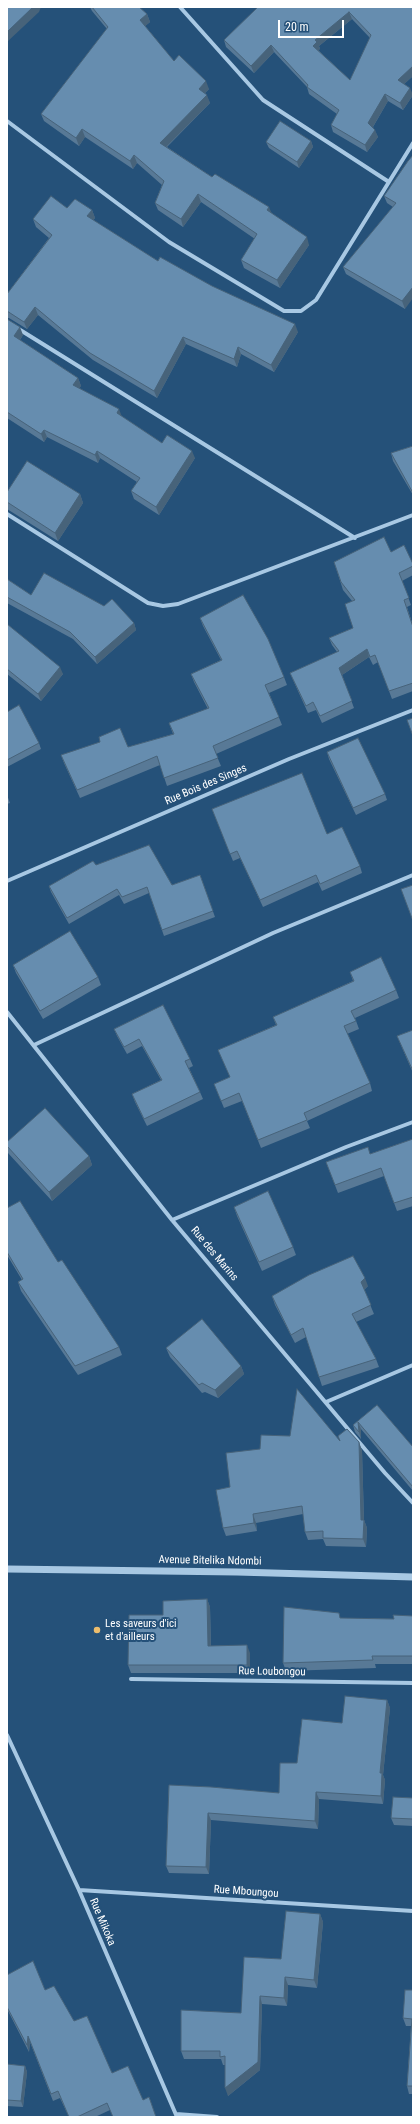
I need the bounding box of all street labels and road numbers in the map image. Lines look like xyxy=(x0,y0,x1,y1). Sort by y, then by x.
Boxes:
street label: Rue Bois des Singes xyxy=(163,762,249,808)
street label: Rue des Marins xyxy=(187,1224,241,1284)
street label: Avenue Bitelika Ndombi xyxy=(158,1554,262,1568)
street label: Rue Loubongou xyxy=(238,1665,306,1679)
street label: Rue Mboungou xyxy=(213,1883,279,1901)
street label: Rue Mikoka xyxy=(86,1896,118,1948)

